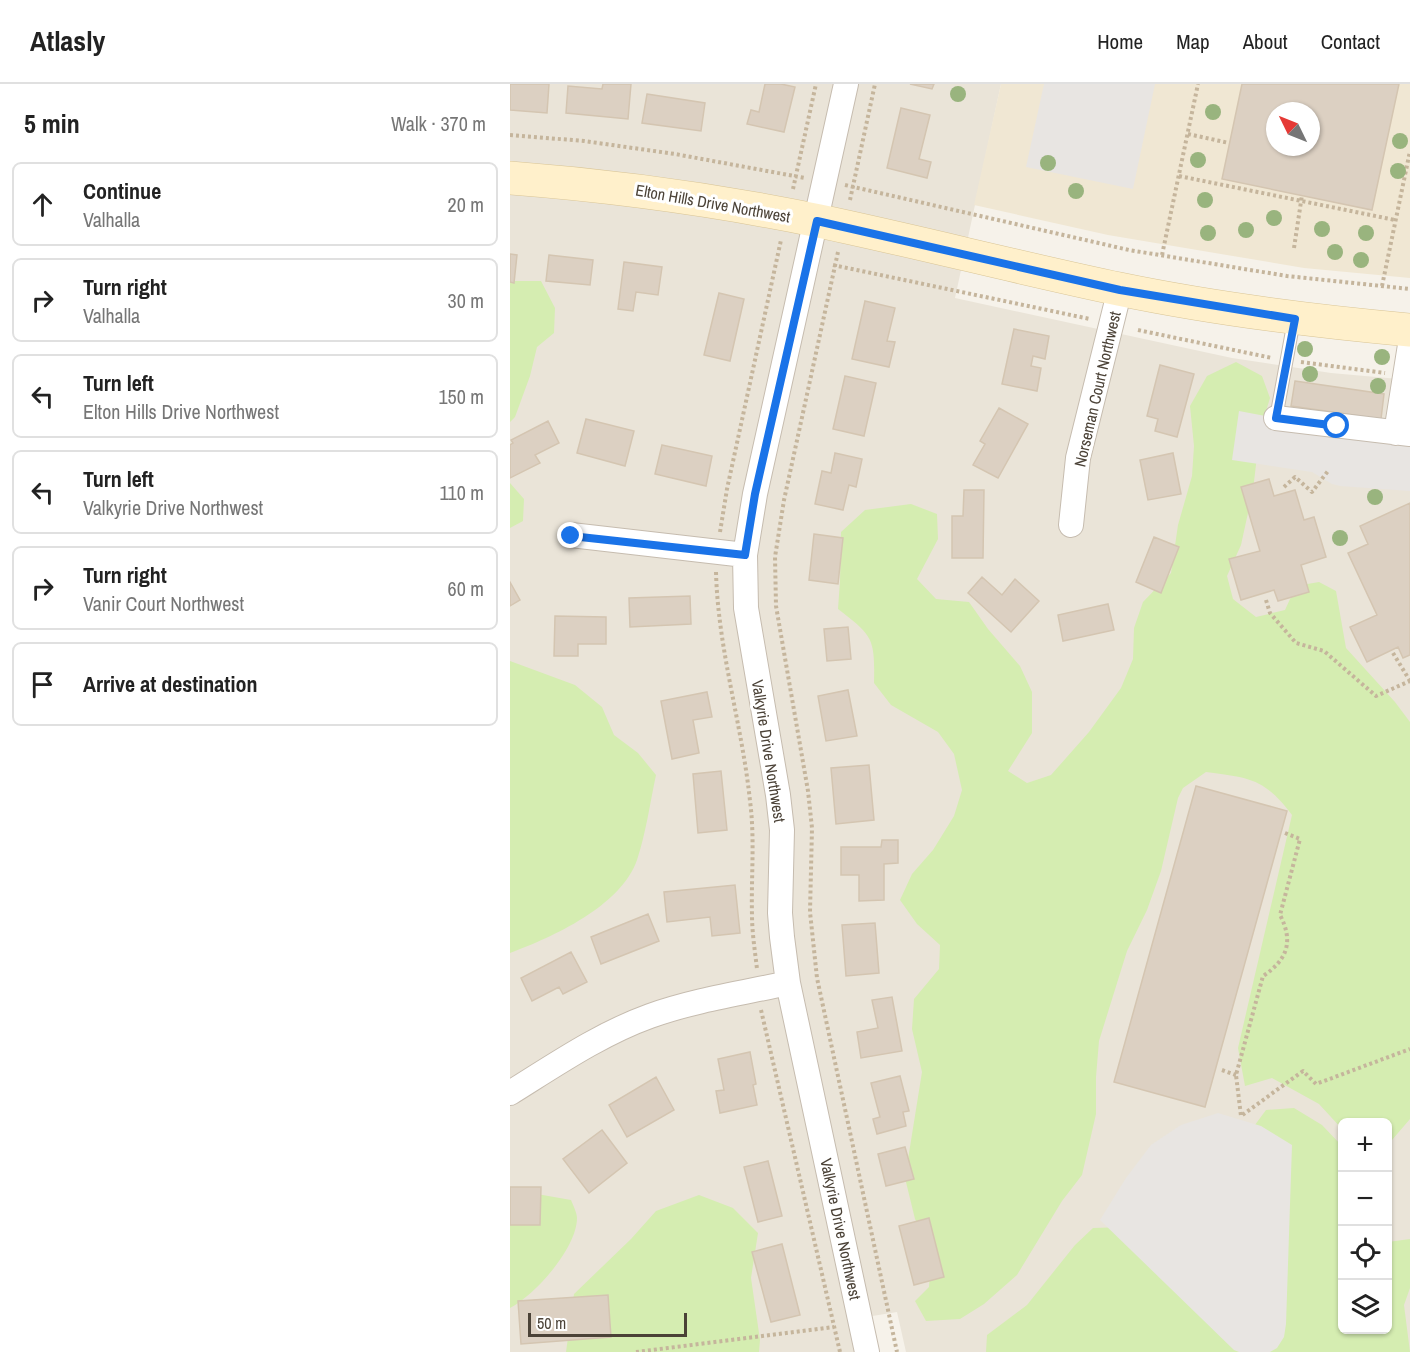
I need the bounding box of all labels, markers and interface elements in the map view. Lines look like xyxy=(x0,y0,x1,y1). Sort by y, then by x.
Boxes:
text: Atlasly xyxy=(30,22,105,60)
text: Home xyxy=(1097,27,1143,56)
text: Map xyxy=(1176,27,1210,56)
text: About xyxy=(1243,27,1288,56)
text: Contact xyxy=(1321,27,1380,56)
north arrow xyxy=(1266,102,1320,156)
text: 5 min xyxy=(24,106,80,141)
text: Walk · 370 m xyxy=(391,110,486,137)
text: Continue xyxy=(83,176,161,206)
street label: Elton Hills Drive Northwest xyxy=(634,179,792,228)
icon: ahead xyxy=(26,188,59,221)
text: 20 m xyxy=(448,191,484,218)
text: Valhalla xyxy=(83,206,140,233)
text: Turn right xyxy=(83,272,167,302)
icon: right xyxy=(26,284,59,317)
text: 30 m xyxy=(448,287,484,314)
text: Valhalla xyxy=(83,302,140,329)
street label: Norseman Court Northwest xyxy=(1068,309,1126,469)
text: Turn left xyxy=(83,368,154,398)
icon: left xyxy=(26,380,59,413)
text: 150 m xyxy=(438,383,484,410)
text: Elton Hills Drive Northwest xyxy=(83,398,279,425)
route start xyxy=(1323,412,1349,438)
text: Turn left xyxy=(83,464,154,494)
icon: left xyxy=(26,476,59,509)
text: 110 m xyxy=(440,479,484,506)
text: Valkyrie Drive Northwest xyxy=(83,494,263,521)
route end xyxy=(557,522,583,548)
text: Turn right xyxy=(83,560,167,590)
icon: right xyxy=(26,572,59,605)
text: 60 m xyxy=(448,575,484,602)
text: Vanir Court Northwest xyxy=(83,590,244,617)
icon: arrive xyxy=(26,668,59,701)
text: Arrive at destination xyxy=(83,669,257,699)
street label: Valkyrie Drive Northwest xyxy=(747,678,791,824)
map controls xyxy=(1338,1118,1392,1334)
button: + xyxy=(1338,1118,1392,1172)
street label: Valkyrie Drive Northwest xyxy=(815,1156,867,1302)
button: − xyxy=(1338,1172,1392,1226)
button: locate xyxy=(1338,1226,1392,1280)
button: layers xyxy=(1338,1280,1392,1334)
scale bar xyxy=(528,1310,687,1338)
text: 50 m xyxy=(537,1312,566,1334)

